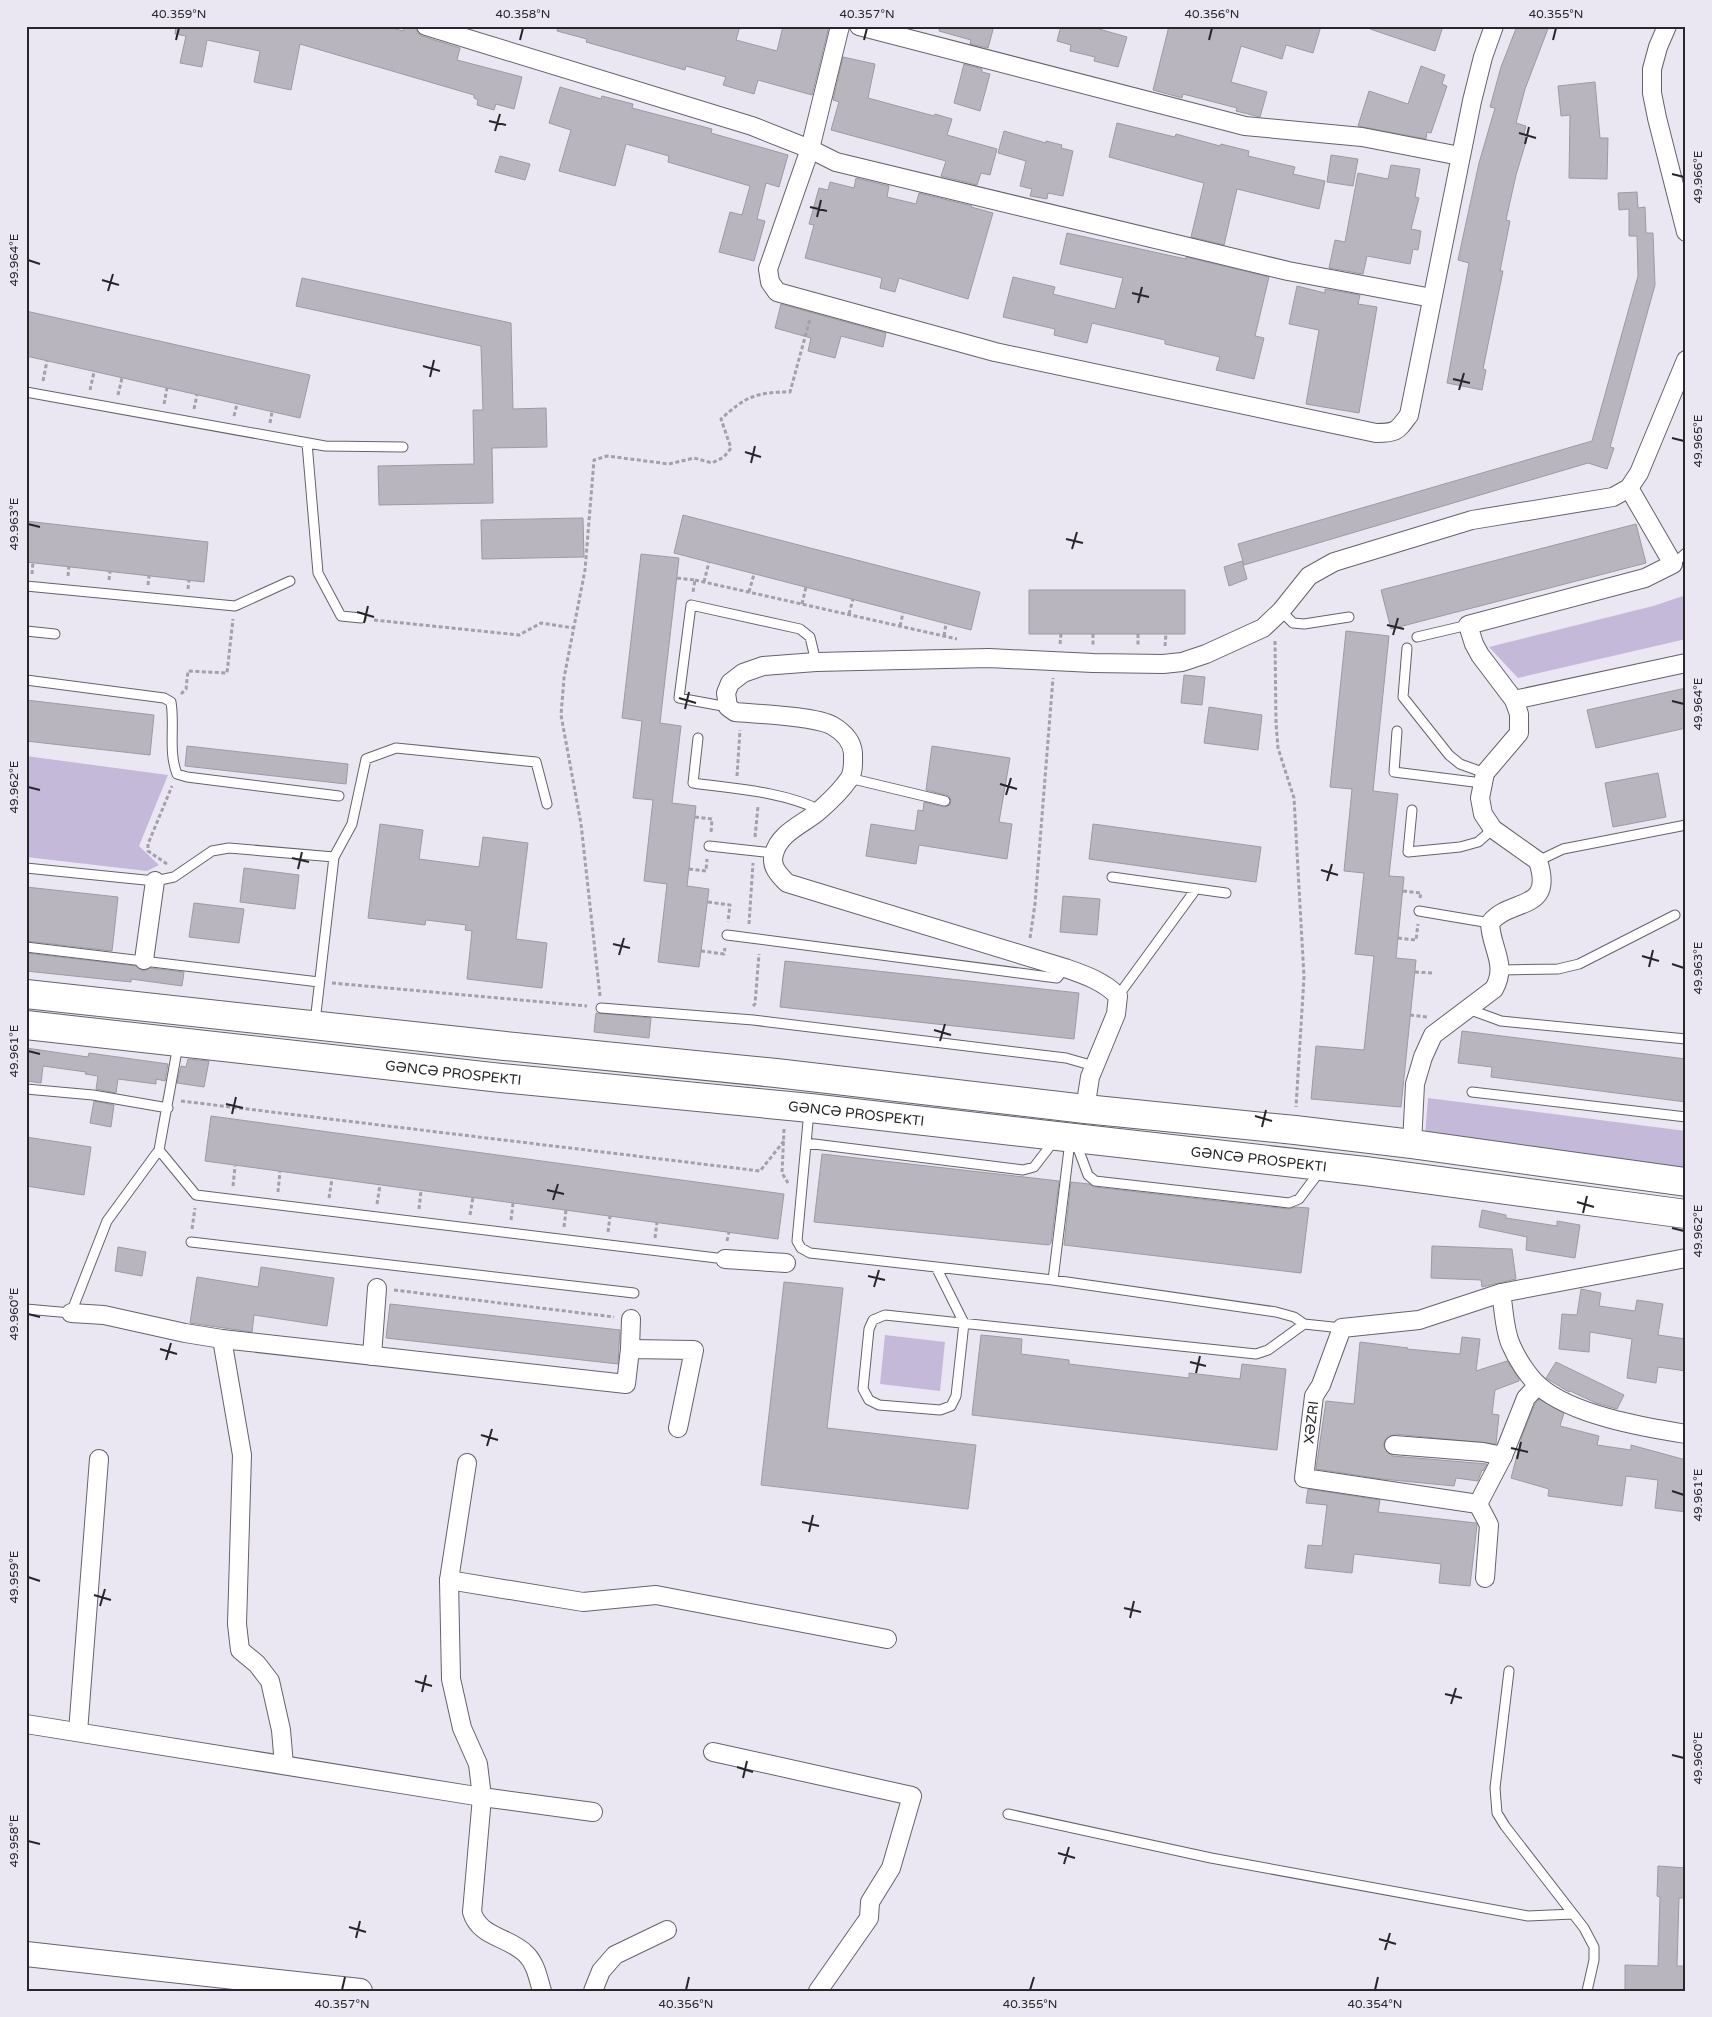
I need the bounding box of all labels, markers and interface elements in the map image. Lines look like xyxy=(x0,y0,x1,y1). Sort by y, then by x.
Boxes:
text: 40.359°N xyxy=(152,7,206,21)
text: 40.358°N xyxy=(496,7,550,21)
text: 40.357°N xyxy=(839,7,895,21)
text: 40.356°N xyxy=(1185,7,1239,21)
text: 40.355°N xyxy=(1529,7,1583,21)
text: 49.966°E xyxy=(1691,150,1705,203)
text: 49.964°E xyxy=(7,233,21,287)
text: 49.965°E xyxy=(1691,414,1705,467)
text: 49.963°E xyxy=(7,497,21,551)
text: 49.964°E xyxy=(1691,677,1705,731)
text: 49.962°E xyxy=(7,760,21,814)
text: 49.963°E xyxy=(1691,941,1705,995)
text: 49.961°E xyxy=(7,1024,21,1078)
street label: GƏNCƏ PROSPEKTI xyxy=(384,1057,522,1089)
street label: GƏNCƏ PROSPEKTI xyxy=(787,1098,925,1130)
street label: GƏNCƏ PROSPEKTI xyxy=(1190,1143,1328,1176)
text: 49.962°E xyxy=(1691,1204,1705,1258)
text: 49.960°E xyxy=(7,1287,21,1341)
street label: XƏZRI xyxy=(1300,1400,1322,1445)
text: 49.961°E xyxy=(1691,1468,1705,1522)
text: 49.959°E xyxy=(7,1550,21,1604)
text: 49.960°E xyxy=(1691,1731,1705,1785)
text: 49.958°E xyxy=(7,1814,21,1868)
text: 40.357°N xyxy=(314,1997,370,2011)
text: 40.356°N xyxy=(659,1997,713,2011)
text: 40.355°N xyxy=(1003,1997,1057,2011)
text: 40.354°N xyxy=(1348,1997,1402,2011)

